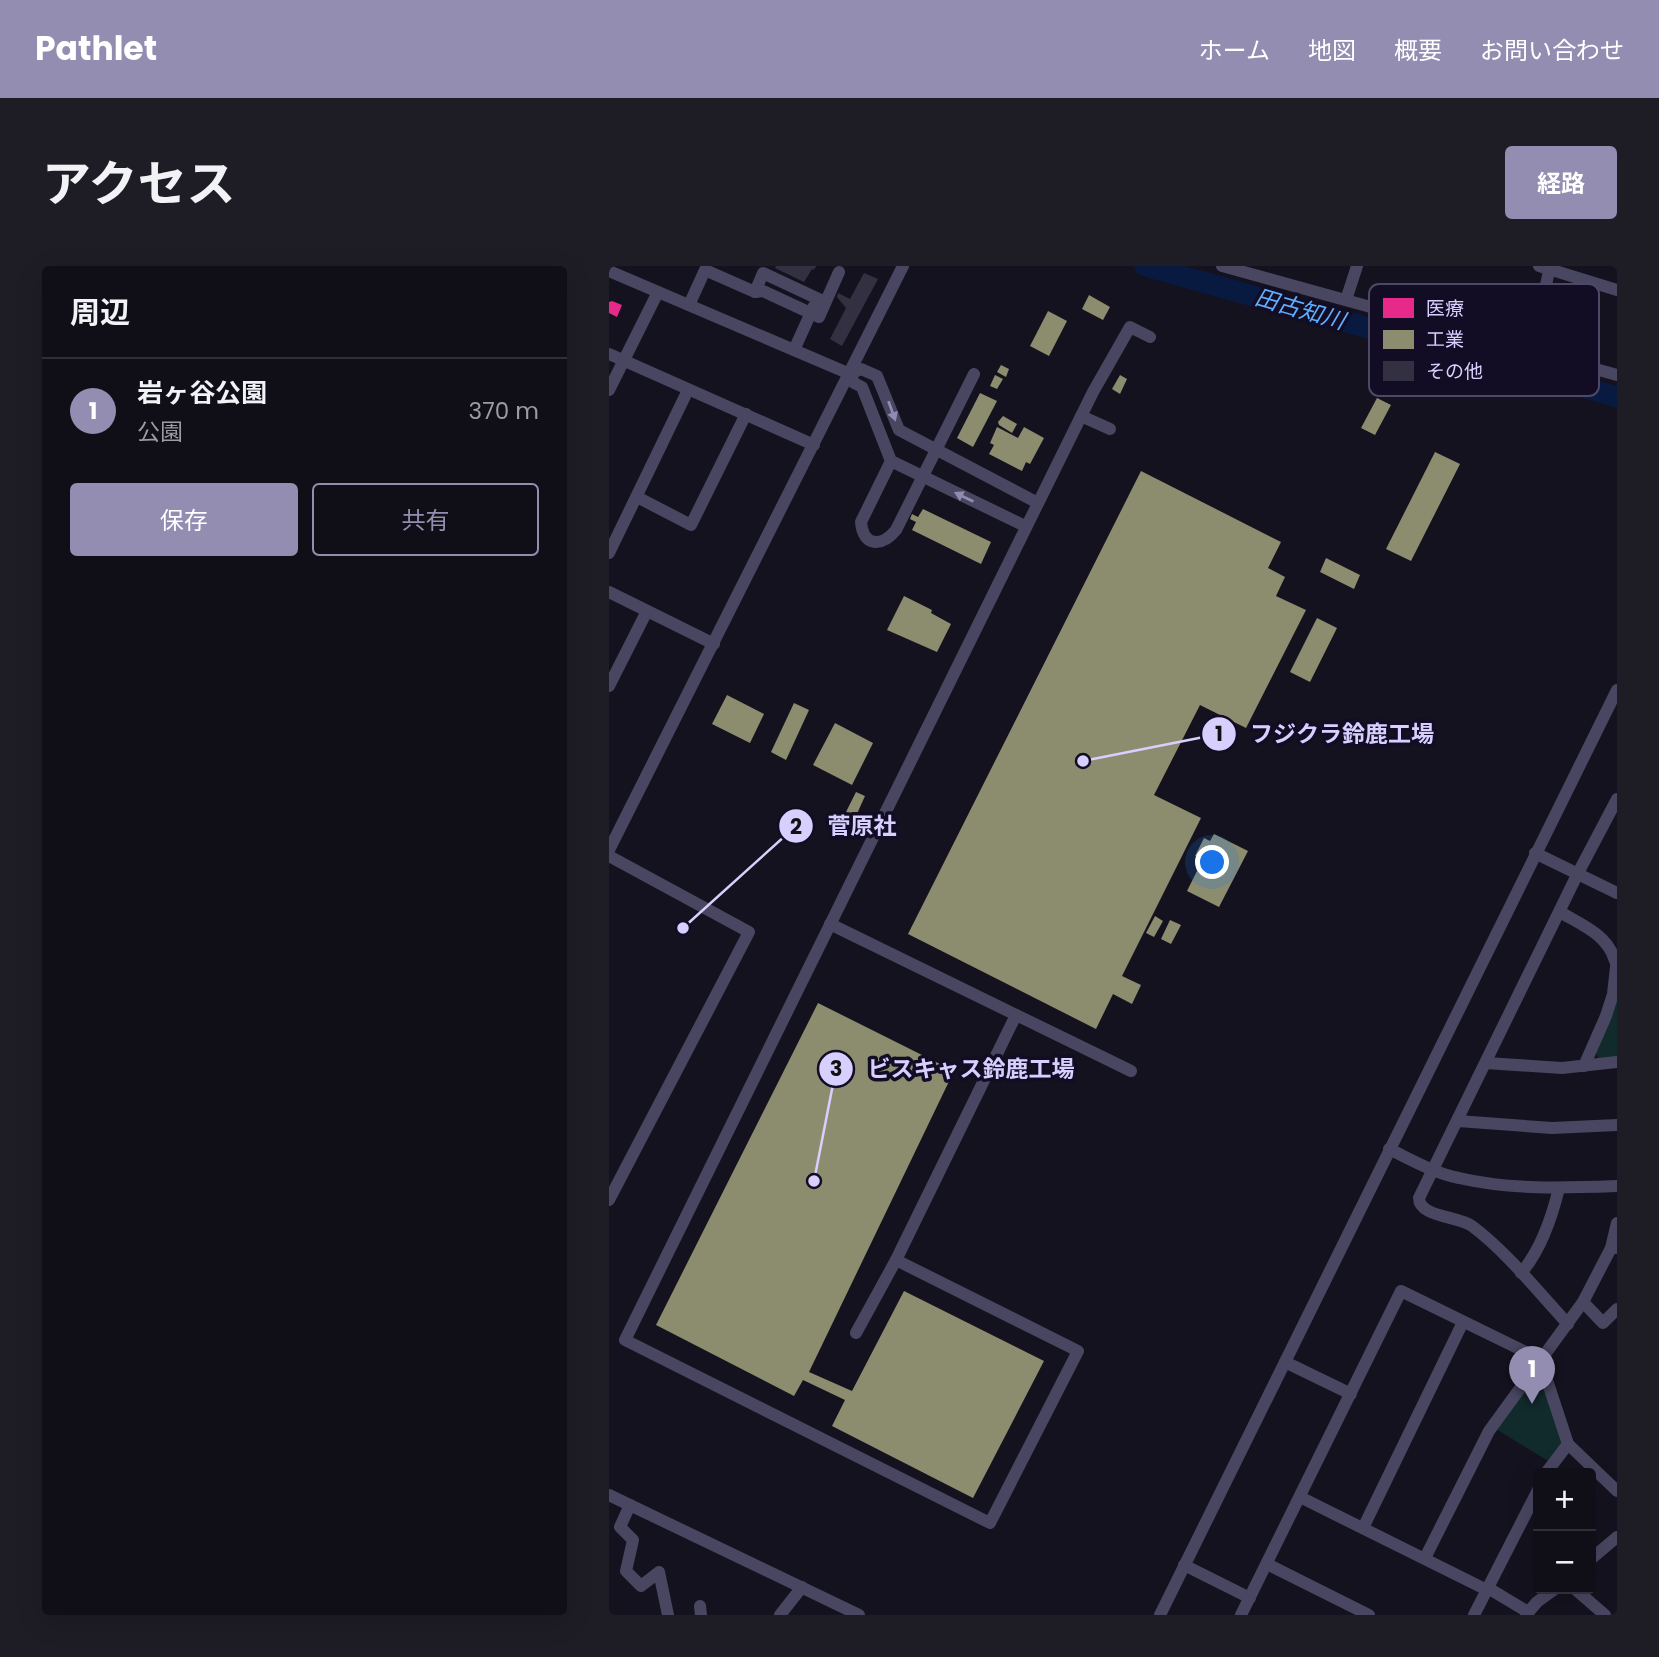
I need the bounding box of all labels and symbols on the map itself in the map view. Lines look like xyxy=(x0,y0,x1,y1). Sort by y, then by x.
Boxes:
water label: 田古知川 xyxy=(1251,281,1352,338)
legend xyxy=(1369,284,1599,396)
text: 医療 xyxy=(1426,295,1464,322)
text: 工業 xyxy=(1426,326,1464,353)
text: その他 xyxy=(1426,358,1483,385)
one-way arrow xyxy=(887,401,898,422)
one-way arrow xyxy=(954,491,974,502)
callout: フジクラ鈴鹿工場 xyxy=(1201,712,1448,756)
text: フジクラ鈴鹿工場 xyxy=(1250,718,1434,750)
text: 1 xyxy=(1215,719,1223,748)
callout: 菅原社 xyxy=(778,804,910,848)
text: 菅原社 xyxy=(828,810,897,842)
text: 2 xyxy=(790,812,802,841)
your location xyxy=(1195,845,1229,879)
callout: ビスキャス鈴鹿工場 xyxy=(819,1047,1089,1091)
text: ビスキャス鈴鹿工場 xyxy=(868,1053,1075,1085)
text: 3 xyxy=(830,1054,842,1083)
pin: 1 xyxy=(1509,1346,1555,1404)

